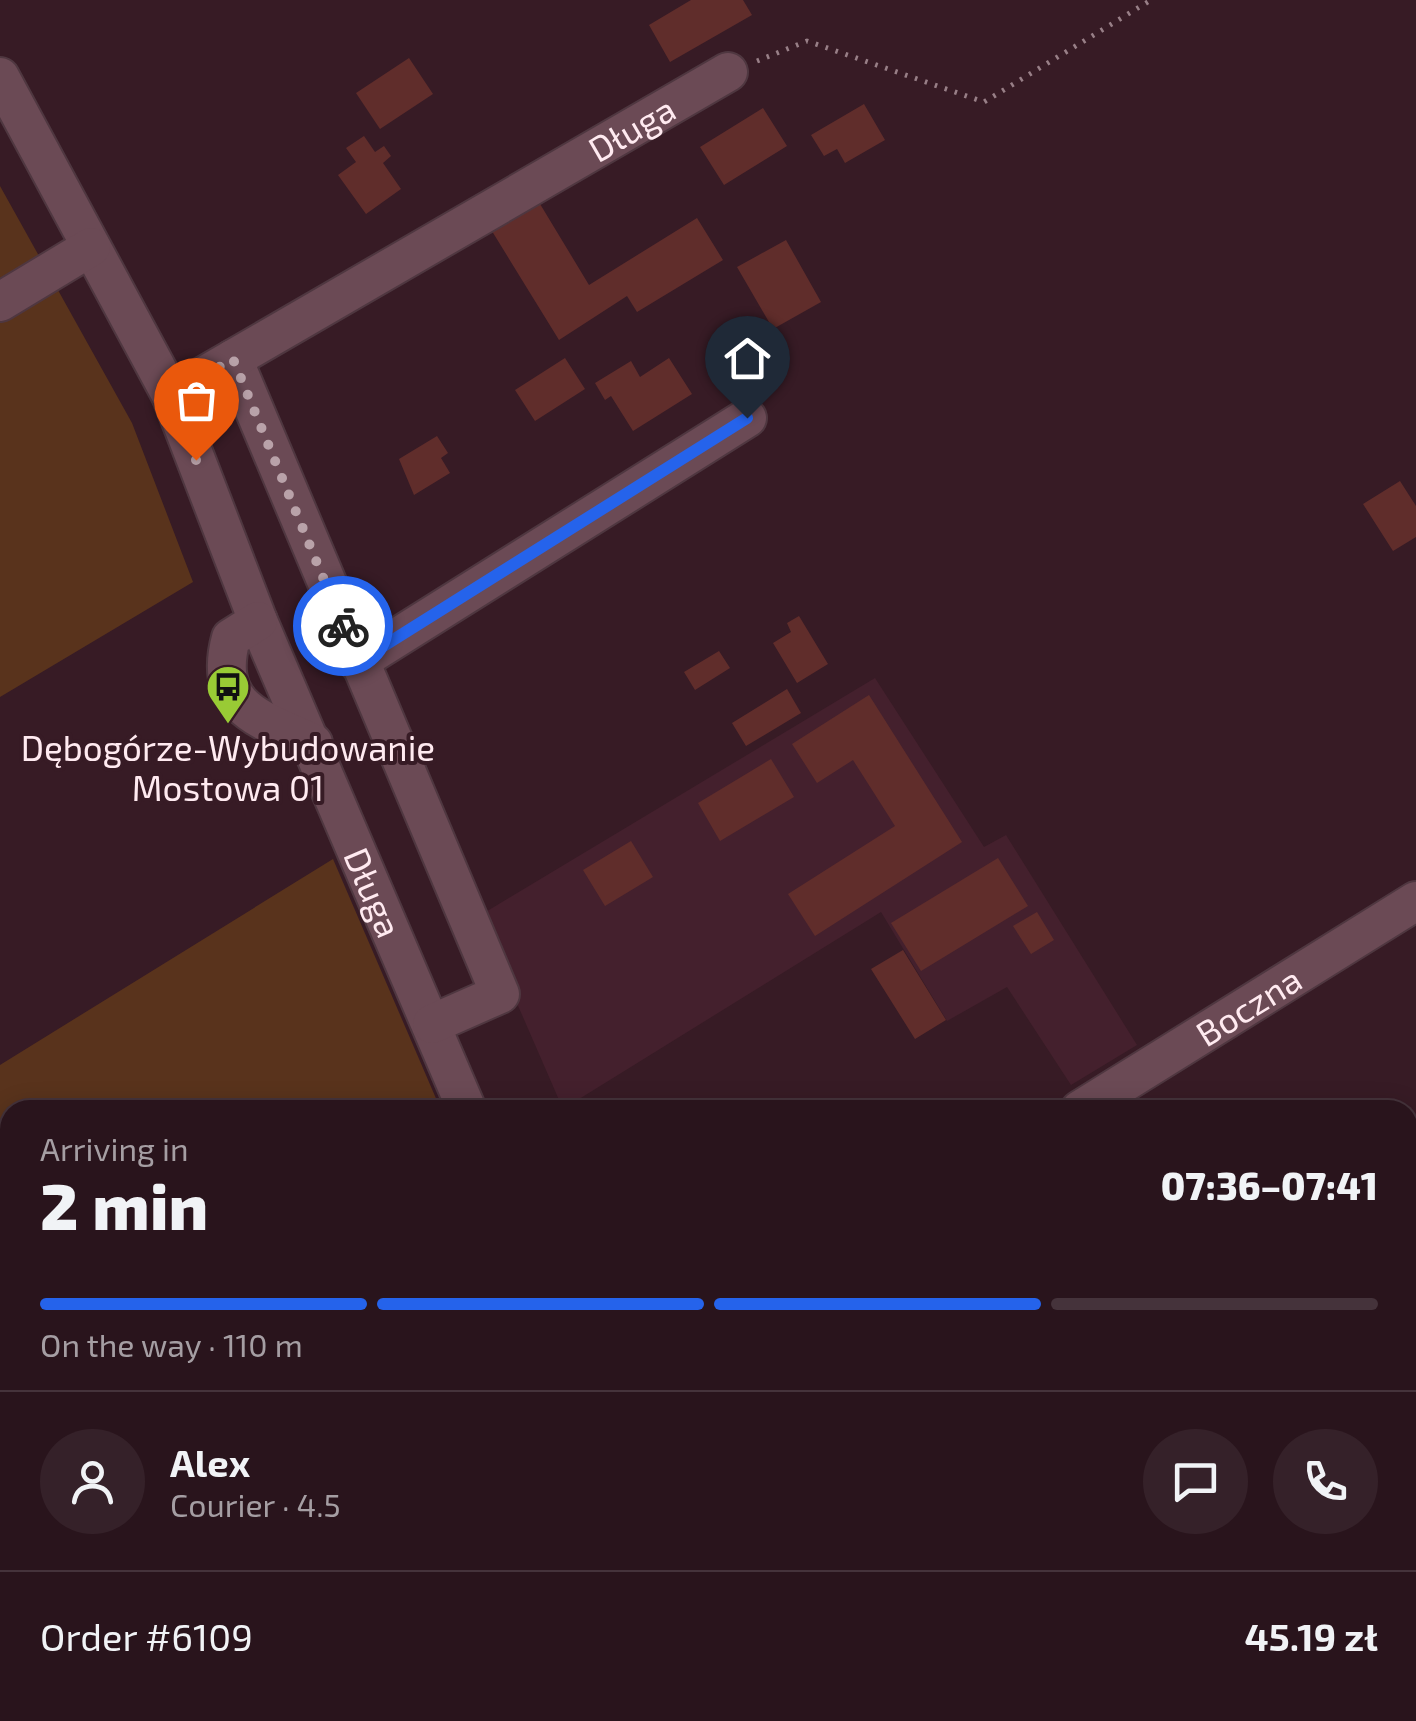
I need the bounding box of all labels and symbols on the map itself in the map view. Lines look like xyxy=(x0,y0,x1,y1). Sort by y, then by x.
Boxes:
street label: Długa xyxy=(580,87,682,170)
pin xyxy=(705,316,790,419)
pin xyxy=(154,358,239,461)
courier xyxy=(293,576,393,676)
bus stop icon: Dębogórze-Wybudowanie Mostowa 01 xyxy=(205,664,251,725)
place label: Dębogórze-Wybudowanie Mostowa 01 xyxy=(21,726,435,808)
street label: Długa xyxy=(336,841,411,943)
street label: Boczna xyxy=(1188,957,1309,1054)

